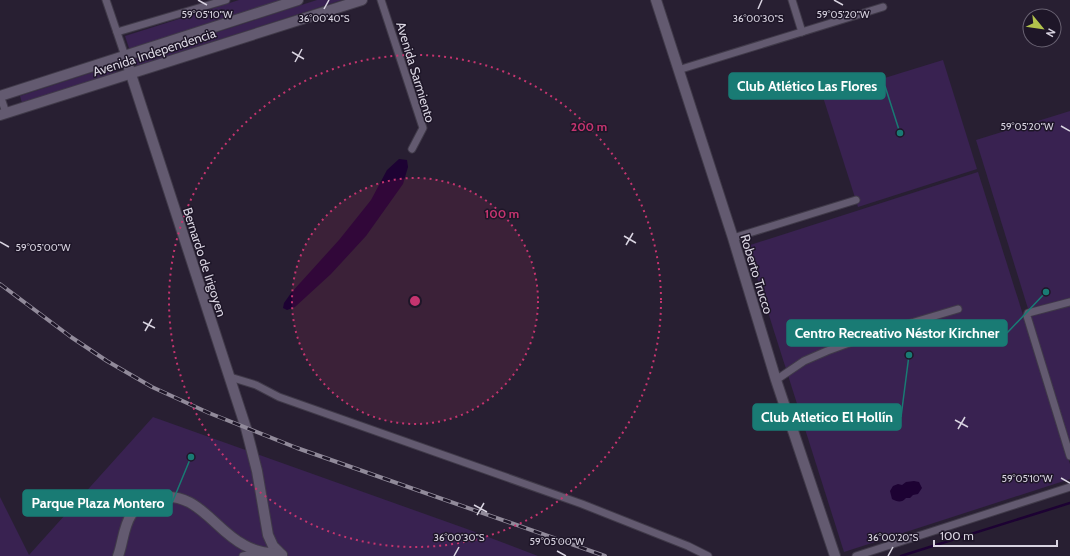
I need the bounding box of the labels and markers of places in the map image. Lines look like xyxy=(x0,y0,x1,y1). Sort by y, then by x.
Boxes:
callout: Club Atlético Las Flores xyxy=(729,73,885,99)
centre of rings xyxy=(408,294,422,308)
callout: Centro Recreativo Néstor Kirchner xyxy=(787,320,1007,346)
callout: Club Atletico El Hollín xyxy=(753,404,901,430)
callout: Parque Plaza Montero xyxy=(23,490,172,516)

